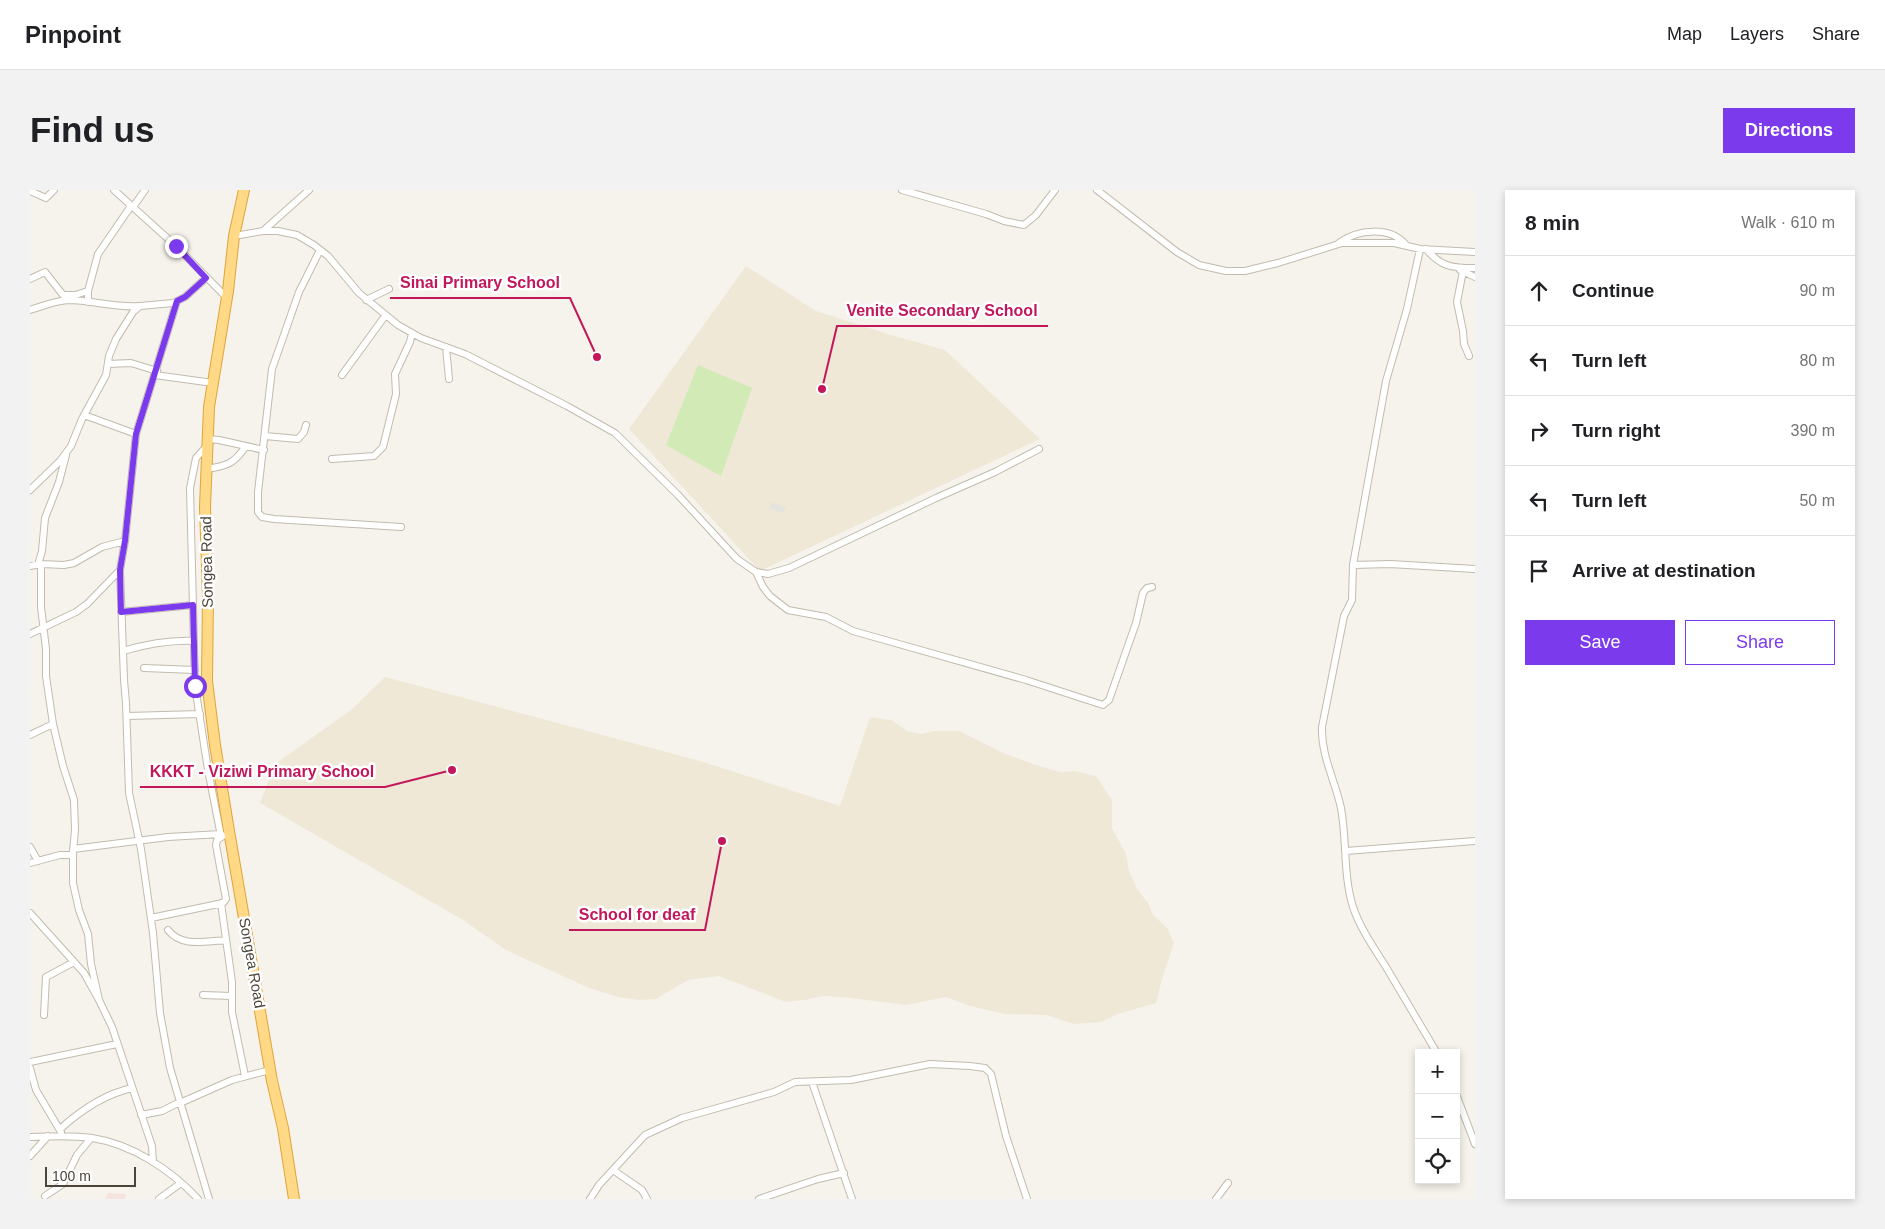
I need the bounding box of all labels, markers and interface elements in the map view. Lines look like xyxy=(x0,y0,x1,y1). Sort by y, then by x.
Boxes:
text: Pinpoint xyxy=(25,21,121,48)
text: Map xyxy=(1667,24,1702,44)
text: Layers xyxy=(1730,24,1784,44)
text: Share xyxy=(1812,24,1860,44)
button: Directions xyxy=(1723,108,1855,153)
text: Find us xyxy=(30,110,154,149)
text: 8 min xyxy=(1525,211,1580,234)
text: Walk · 610 m xyxy=(1741,214,1835,231)
route end xyxy=(165,235,188,258)
callout: Sinai Primary School xyxy=(390,267,570,298)
text: Sinai Primary School xyxy=(400,274,560,291)
icon: ahead xyxy=(1525,277,1553,305)
text: Continue xyxy=(1572,280,1654,301)
text: 90 m xyxy=(1799,282,1835,299)
callout: Venite Secondary School xyxy=(837,295,1048,326)
text: Venite Secondary School xyxy=(846,302,1038,319)
icon: left xyxy=(1525,347,1553,375)
text: Turn left xyxy=(1572,350,1647,371)
text: 80 m xyxy=(1799,352,1835,369)
icon: right xyxy=(1525,417,1553,445)
text: Turn right xyxy=(1572,420,1660,441)
text: 390 m xyxy=(1791,422,1835,439)
icon: left xyxy=(1525,487,1553,515)
text: Turn left xyxy=(1572,490,1647,511)
text: 50 m xyxy=(1799,492,1835,509)
street label: Songea Road xyxy=(197,516,216,608)
icon: arrive xyxy=(1525,557,1553,585)
text: Arrive at destination xyxy=(1572,560,1756,581)
button: Save xyxy=(1525,620,1675,665)
button: Share xyxy=(1685,620,1835,665)
route start xyxy=(184,675,207,698)
callout: KKKT - Viziwi Primary School xyxy=(140,756,385,787)
text: KKKT - Viziwi Primary School xyxy=(150,763,374,780)
callout: School for deaf xyxy=(569,899,705,930)
text: School for deaf xyxy=(579,906,696,923)
street label: Songea Road xyxy=(236,916,269,1010)
map controls xyxy=(1415,1049,1460,1184)
button: + xyxy=(1415,1049,1460,1094)
button: − xyxy=(1415,1094,1460,1139)
button: locate xyxy=(1415,1139,1460,1184)
scale bar xyxy=(45,1164,136,1187)
text: 100 m xyxy=(52,1168,91,1184)

